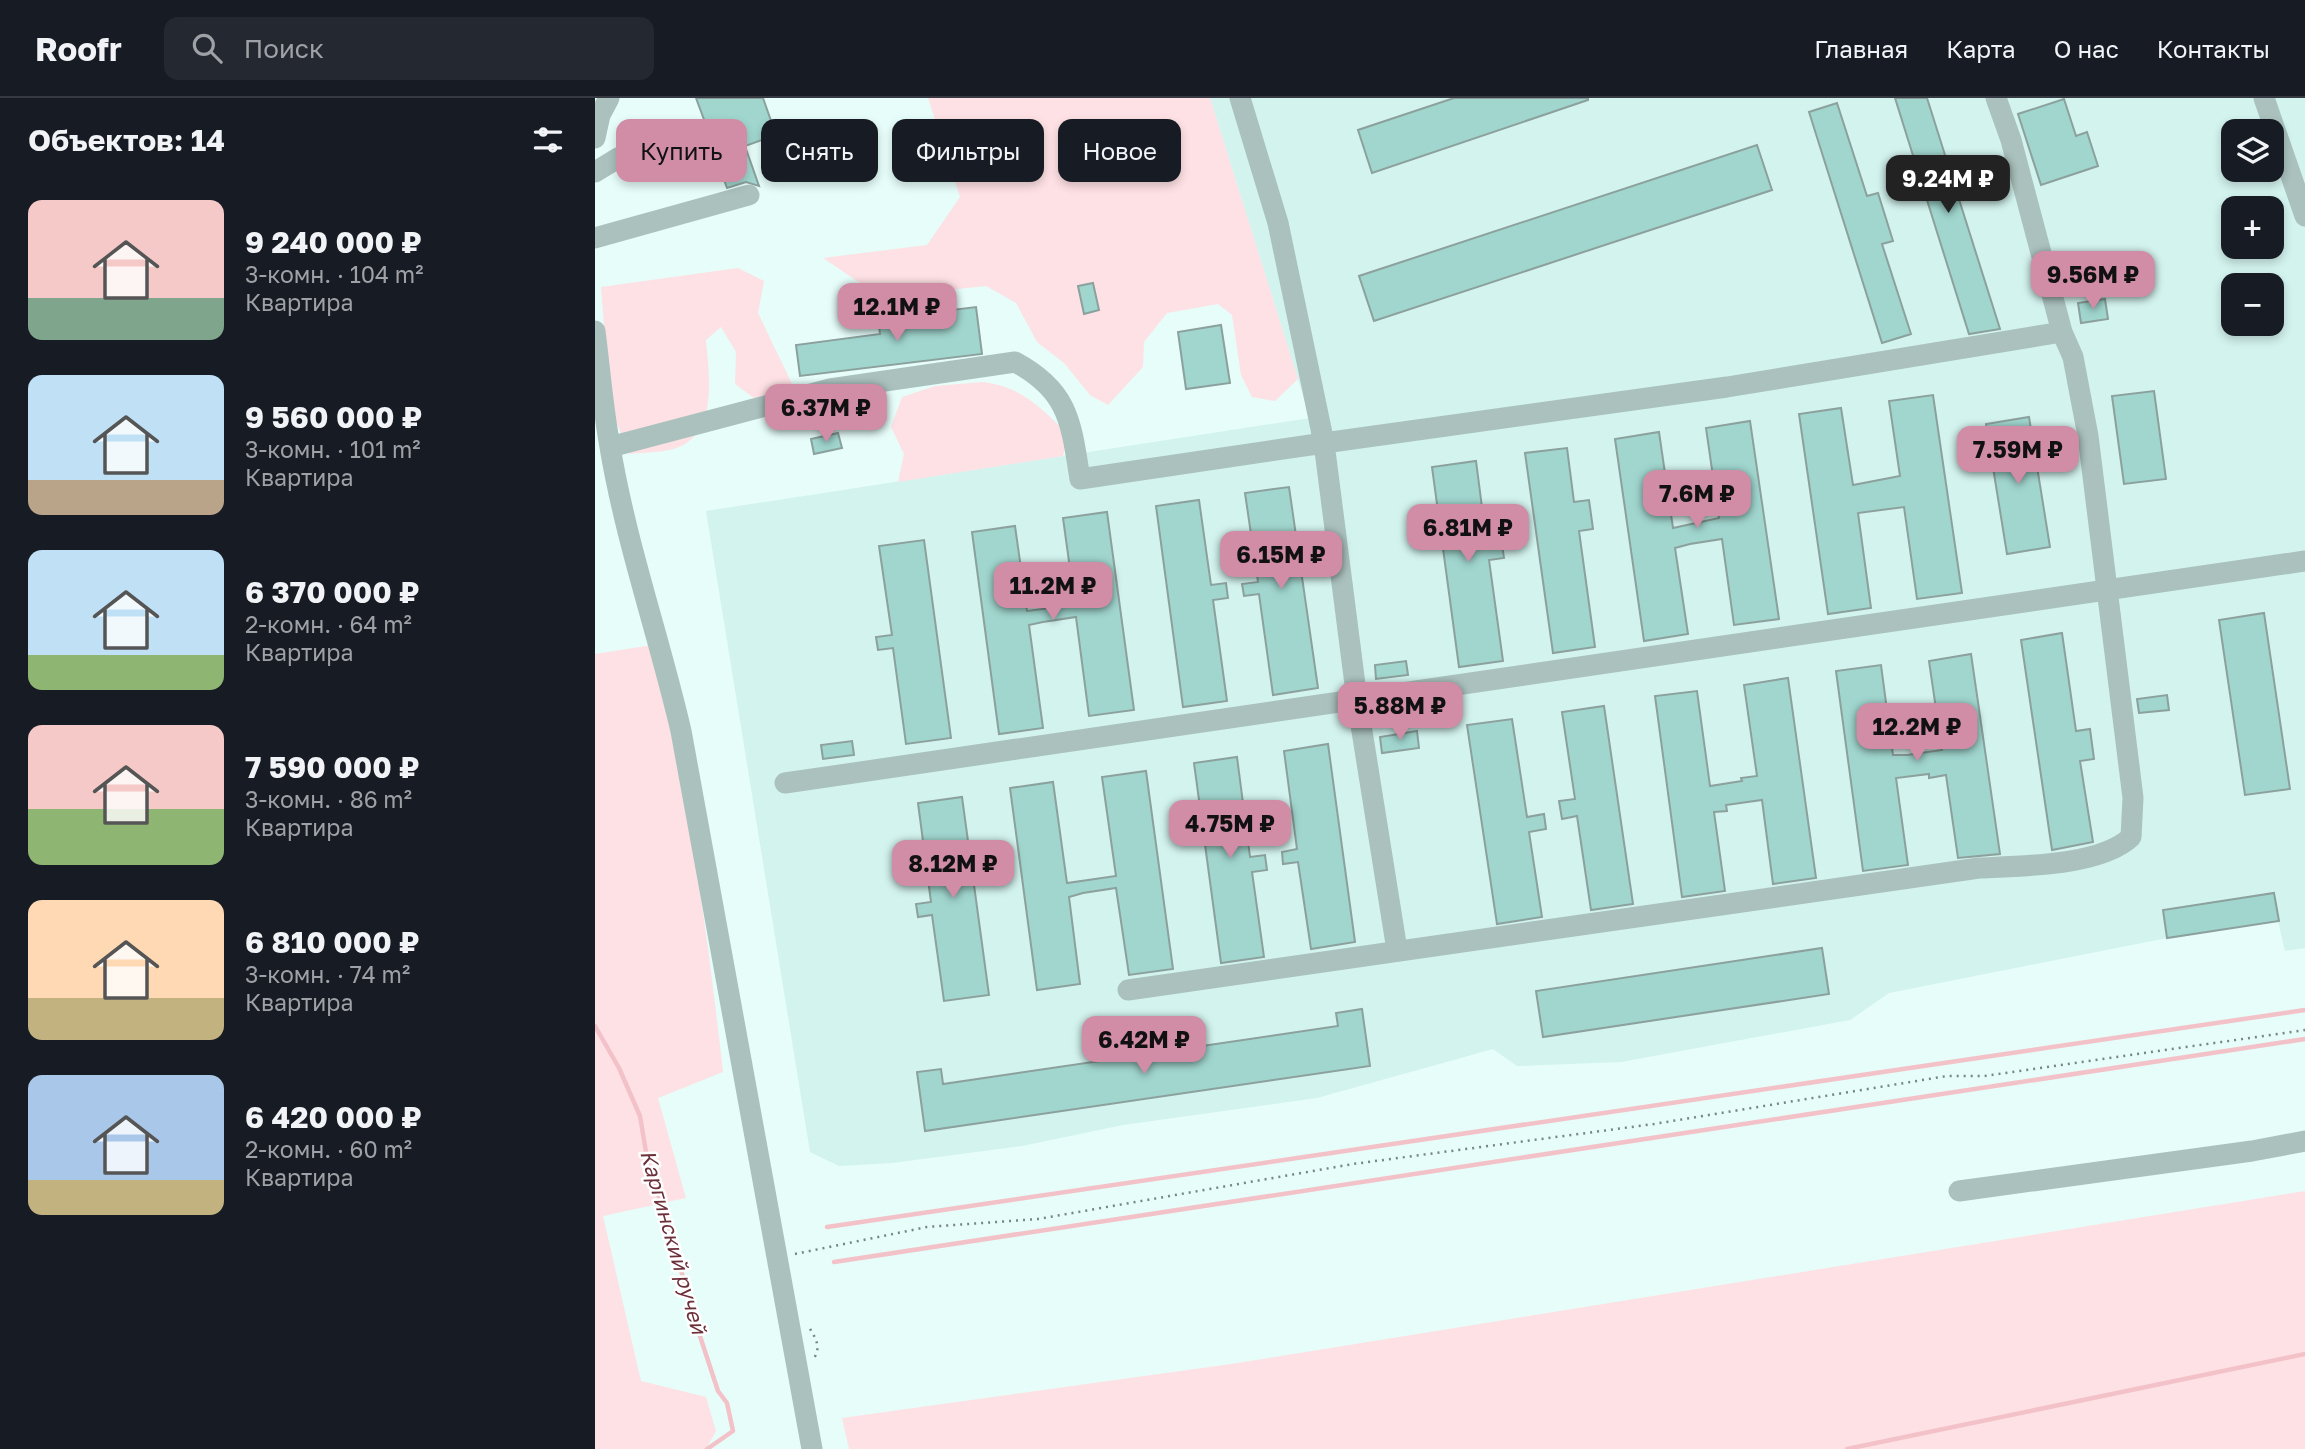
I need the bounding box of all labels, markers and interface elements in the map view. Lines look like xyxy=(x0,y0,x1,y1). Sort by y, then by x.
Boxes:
search box xyxy=(164,17,654,80)
text: Roofr xyxy=(35,29,122,68)
icon: search xyxy=(188,29,226,67)
text: Поиск xyxy=(244,33,324,64)
text: Главная xyxy=(1814,34,1908,63)
text: Карта xyxy=(1946,34,2016,63)
text: О нас xyxy=(2054,34,2119,63)
text: Контакты xyxy=(2157,34,2270,63)
chip: Купить xyxy=(616,119,747,182)
chip: Снять xyxy=(761,119,878,182)
chip: Фильтры xyxy=(892,119,1044,182)
chip: Новое xyxy=(1058,119,1181,182)
map controls xyxy=(2221,119,2284,336)
button: layers xyxy=(2221,119,2284,182)
icon: filters xyxy=(529,121,567,159)
text: Объектов: 14 xyxy=(28,122,225,158)
pin: 9.24M ₽ xyxy=(1883,156,2013,215)
text: 9.24M ₽ xyxy=(1902,164,1994,192)
button: + xyxy=(2221,196,2284,259)
text: 9 240 000 ₽ xyxy=(245,224,422,260)
icon: home xyxy=(84,228,168,312)
pin: 9.56M ₽ xyxy=(2028,252,2158,311)
text: 3-комн. · 104 m² xyxy=(245,260,423,288)
text: 9.56M ₽ xyxy=(2047,260,2139,288)
button: − xyxy=(2221,273,2284,336)
pin: 12.1M ₽ xyxy=(832,284,962,343)
text: Квартира xyxy=(245,288,353,316)
text: 12.1M ₽ xyxy=(854,292,940,320)
pin: 6.37M ₽ xyxy=(761,384,891,444)
text: 6.37M ₽ xyxy=(781,393,871,421)
text: 9 560 000 ₽ xyxy=(245,399,422,435)
icon: home xyxy=(84,403,168,487)
pin: 7.59M ₽ xyxy=(1953,426,2083,486)
text: 3-комн. · 101 m² xyxy=(245,435,421,463)
text: 7.59M ₽ xyxy=(1973,435,2063,463)
text: Квартира xyxy=(245,463,353,491)
pin: 7.6M ₽ xyxy=(1640,470,1754,530)
text: 7.6M ₽ xyxy=(1659,479,1735,507)
pin: 6.81M ₽ xyxy=(1403,504,1533,564)
text: 6.81M ₽ xyxy=(1423,513,1513,541)
pin: 6.15M ₽ xyxy=(1216,532,1346,591)
text: 6.15M ₽ xyxy=(1236,540,1326,568)
pin: 11.2M ₽ xyxy=(988,562,1118,622)
text: 11.2M ₽ xyxy=(1010,571,1096,599)
text: 6 370 000 ₽ xyxy=(245,574,419,610)
icon: home xyxy=(84,578,168,662)
text: 2-комн. · 64 m² xyxy=(245,610,412,638)
text: Квартира xyxy=(245,638,353,666)
pin: 5.88M ₽ xyxy=(1335,682,1465,742)
text: 5.88M ₽ xyxy=(1354,691,1446,719)
pin: 12.2M ₽ xyxy=(1852,704,1982,763)
text: 12.2M ₽ xyxy=(1872,712,1962,740)
text: 7 590 000 ₽ xyxy=(245,749,419,785)
icon: home xyxy=(84,753,168,837)
text: 3-комн. · 86 m² xyxy=(245,785,412,813)
pin: 4.75M ₽ xyxy=(1165,800,1295,860)
text: 4.75M ₽ xyxy=(1185,809,1275,837)
text: Квартира xyxy=(245,813,353,841)
pin: 8.12M ₽ xyxy=(888,840,1018,900)
text: 8.12M ₽ xyxy=(908,849,998,877)
text: 6 810 000 ₽ xyxy=(245,924,419,960)
icon: home xyxy=(84,928,168,1012)
text: 3-комн. · 74 m² xyxy=(245,960,410,988)
text: Квартира xyxy=(245,988,353,1016)
pin: 6.42M ₽ xyxy=(1079,1016,1209,1076)
text: 6.42M ₽ xyxy=(1098,1025,1190,1053)
text: 6 420 000 ₽ xyxy=(245,1099,422,1135)
icon: home xyxy=(84,1103,168,1187)
text: 2-комн. · 60 m² xyxy=(245,1135,412,1163)
water label: Каргинский ручей xyxy=(635,1147,713,1338)
text: Квартира xyxy=(245,1163,353,1191)

